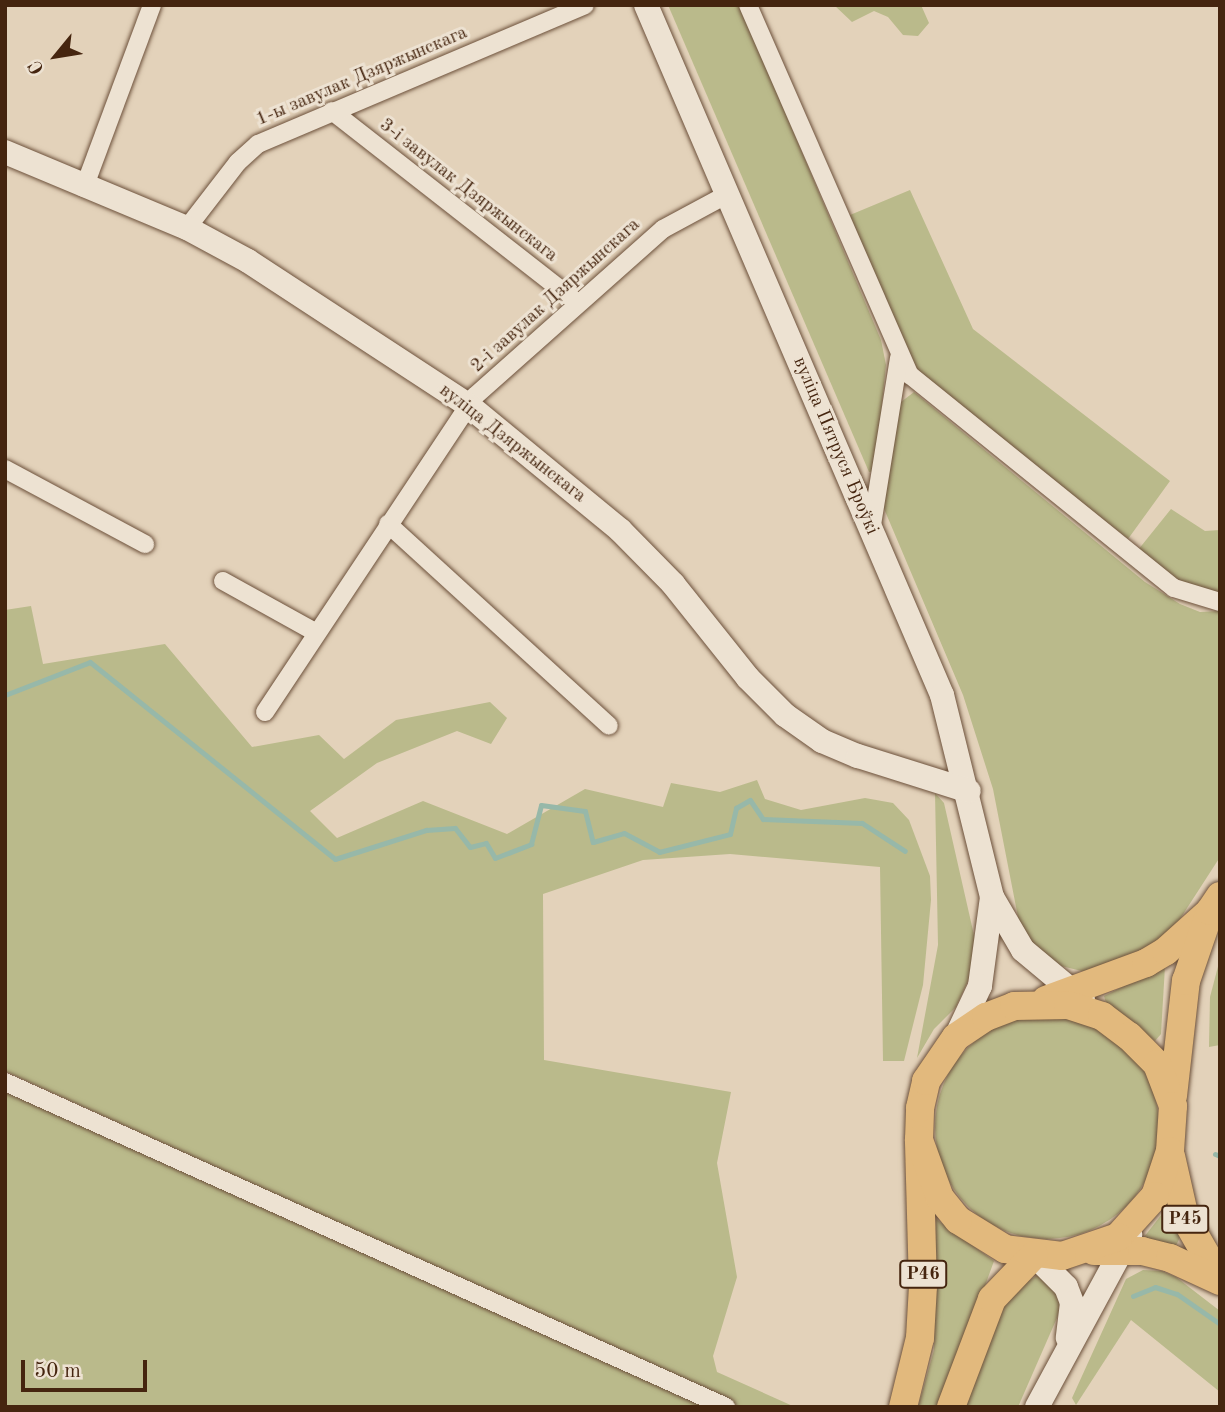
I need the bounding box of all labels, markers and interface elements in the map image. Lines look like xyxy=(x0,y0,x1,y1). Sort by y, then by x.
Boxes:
north arrow xyxy=(21,21,91,91)
street label: 1-ы завулак Дзяржынскага xyxy=(253,22,471,132)
text: С xyxy=(26,57,49,77)
street label: 3-і завулак Дзяржынскага xyxy=(374,114,562,268)
street label: 2-і завулак Дзяржынскага xyxy=(467,214,645,378)
street label: вуліца Пятруся Броўкі xyxy=(787,354,883,538)
street label: вуліца Дзяржынскага xyxy=(434,380,590,508)
road number: Р45 xyxy=(1160,1204,1210,1234)
road number: Р46 xyxy=(898,1260,948,1288)
scale bar xyxy=(24,1346,150,1390)
text: 50 m xyxy=(34,1361,81,1382)

